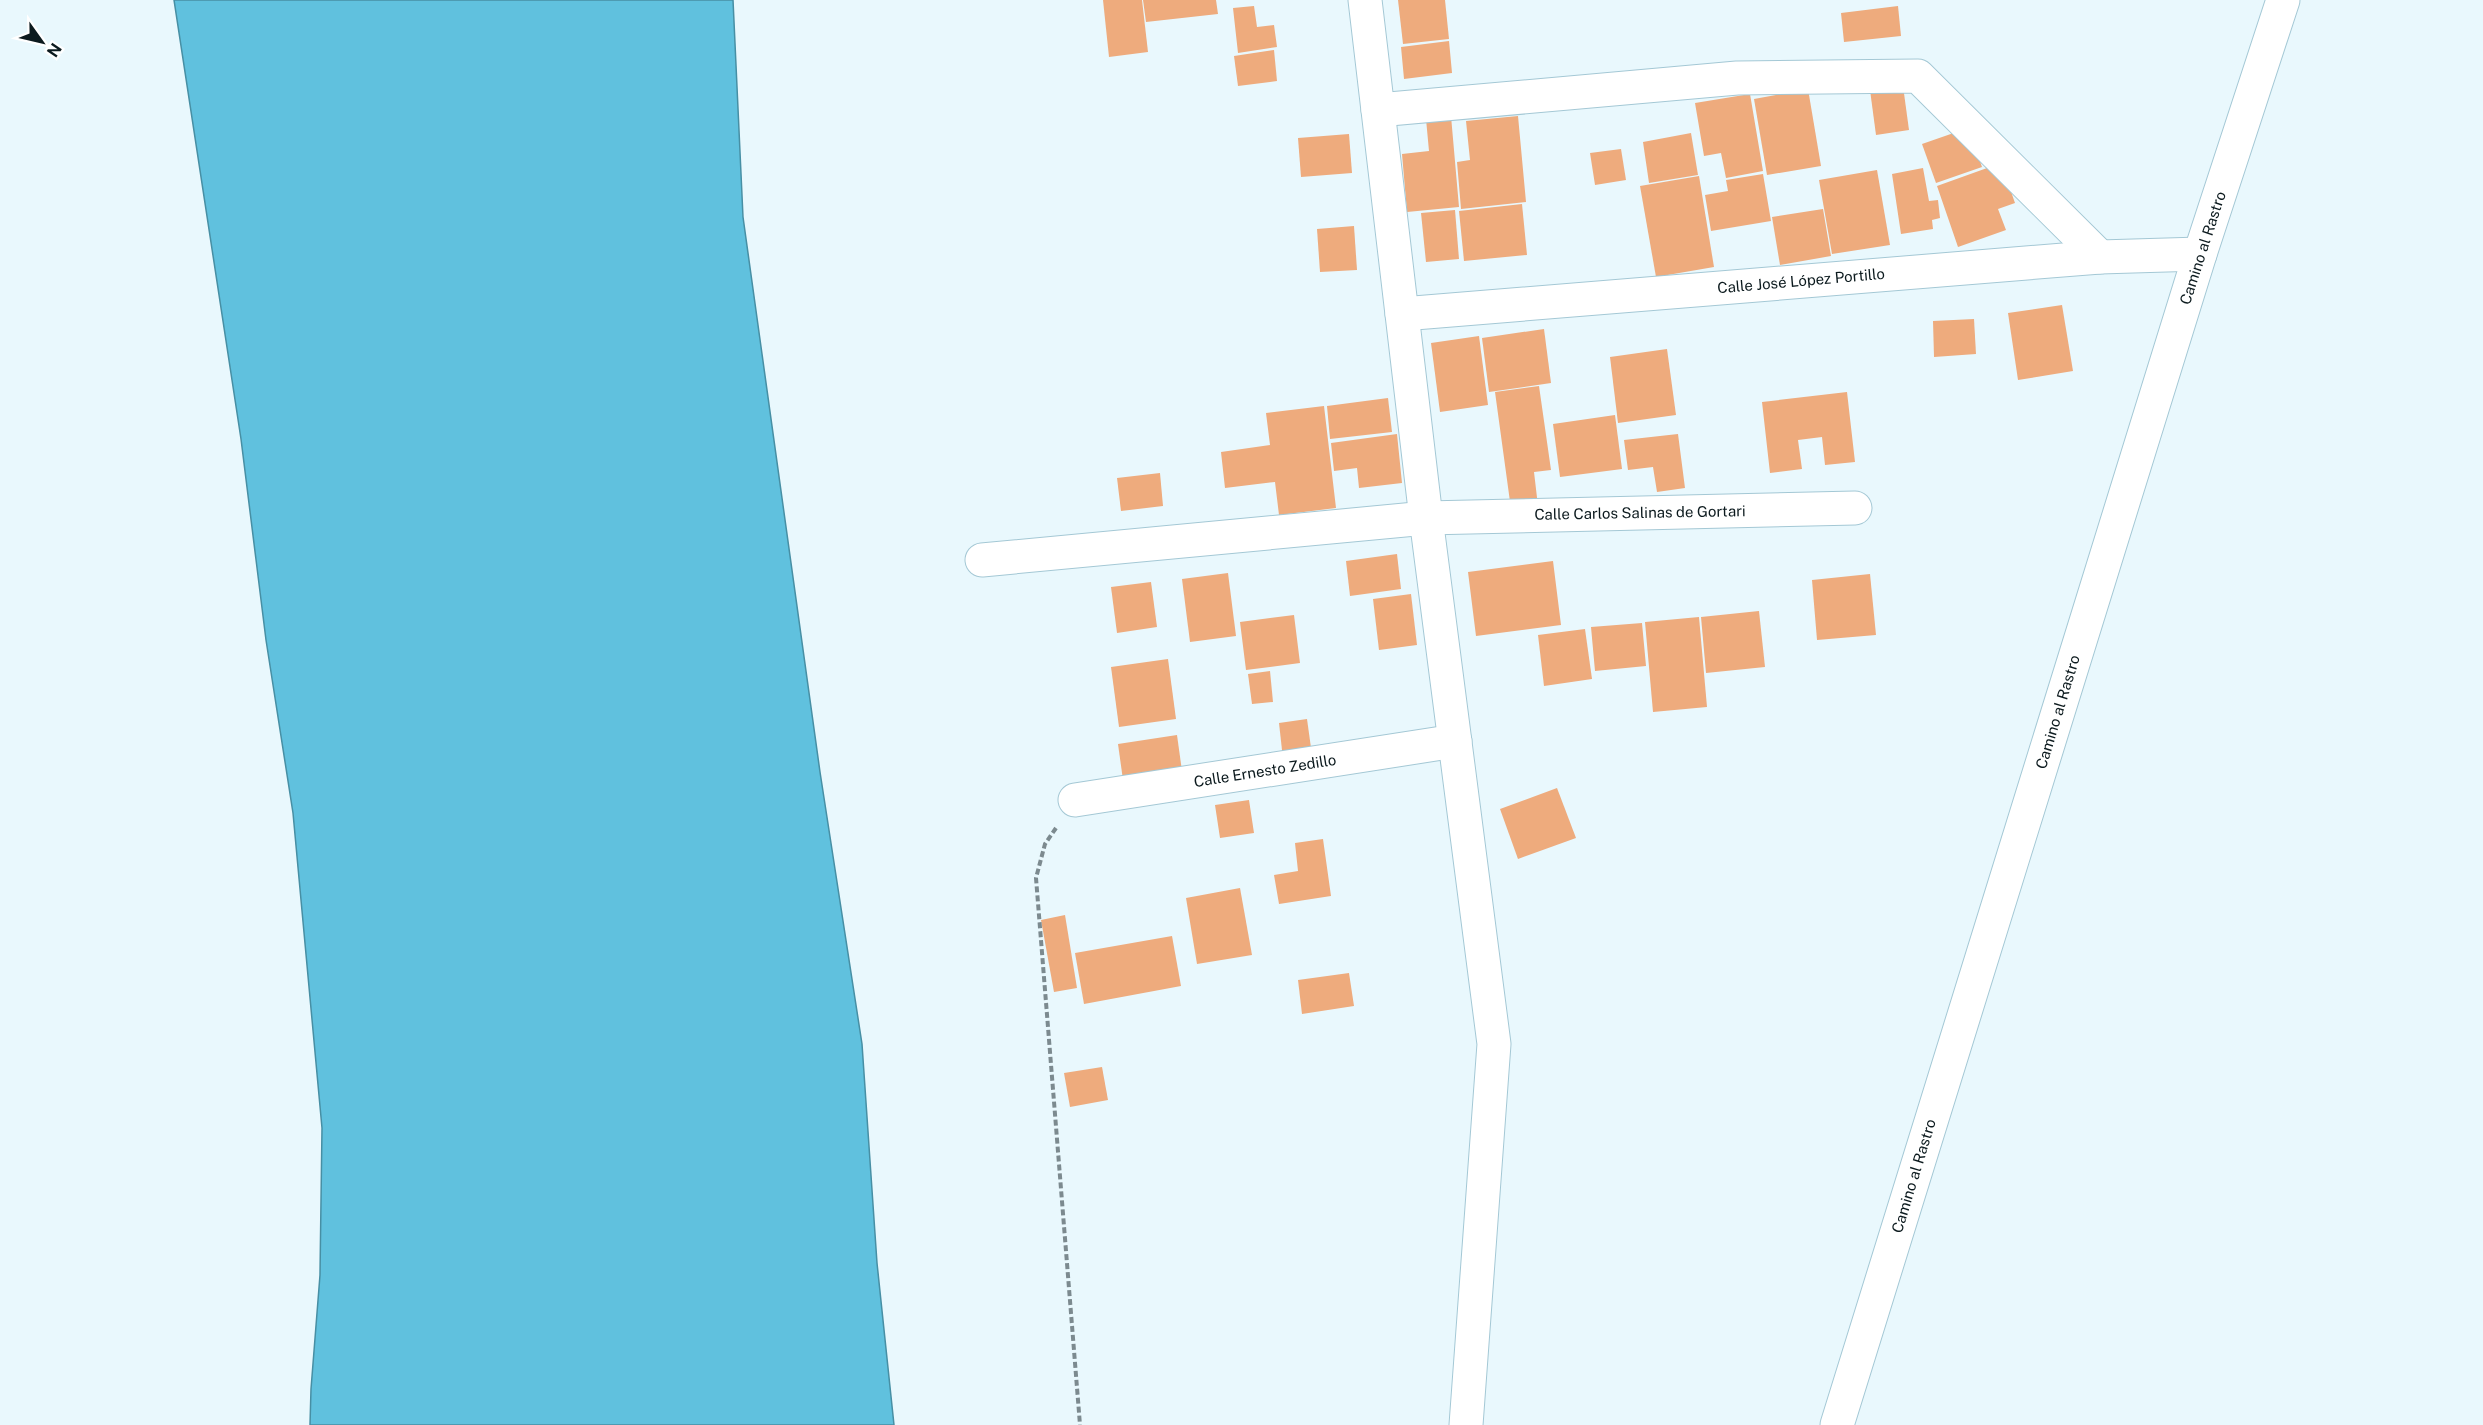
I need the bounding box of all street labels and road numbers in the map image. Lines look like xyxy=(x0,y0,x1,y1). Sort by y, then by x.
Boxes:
street label: Camino al Rastro xyxy=(2176,189,2229,307)
street label: Calle José López Portillo xyxy=(1716,265,1885,296)
street label: Calle Carlos Salinas de Gortari xyxy=(1534,502,1746,523)
street label: Camino al Rastro xyxy=(2032,653,2083,771)
street label: Calle Ernesto Zedillo xyxy=(1193,751,1337,790)
street label: Camino al Rastro xyxy=(1888,1117,1939,1235)

